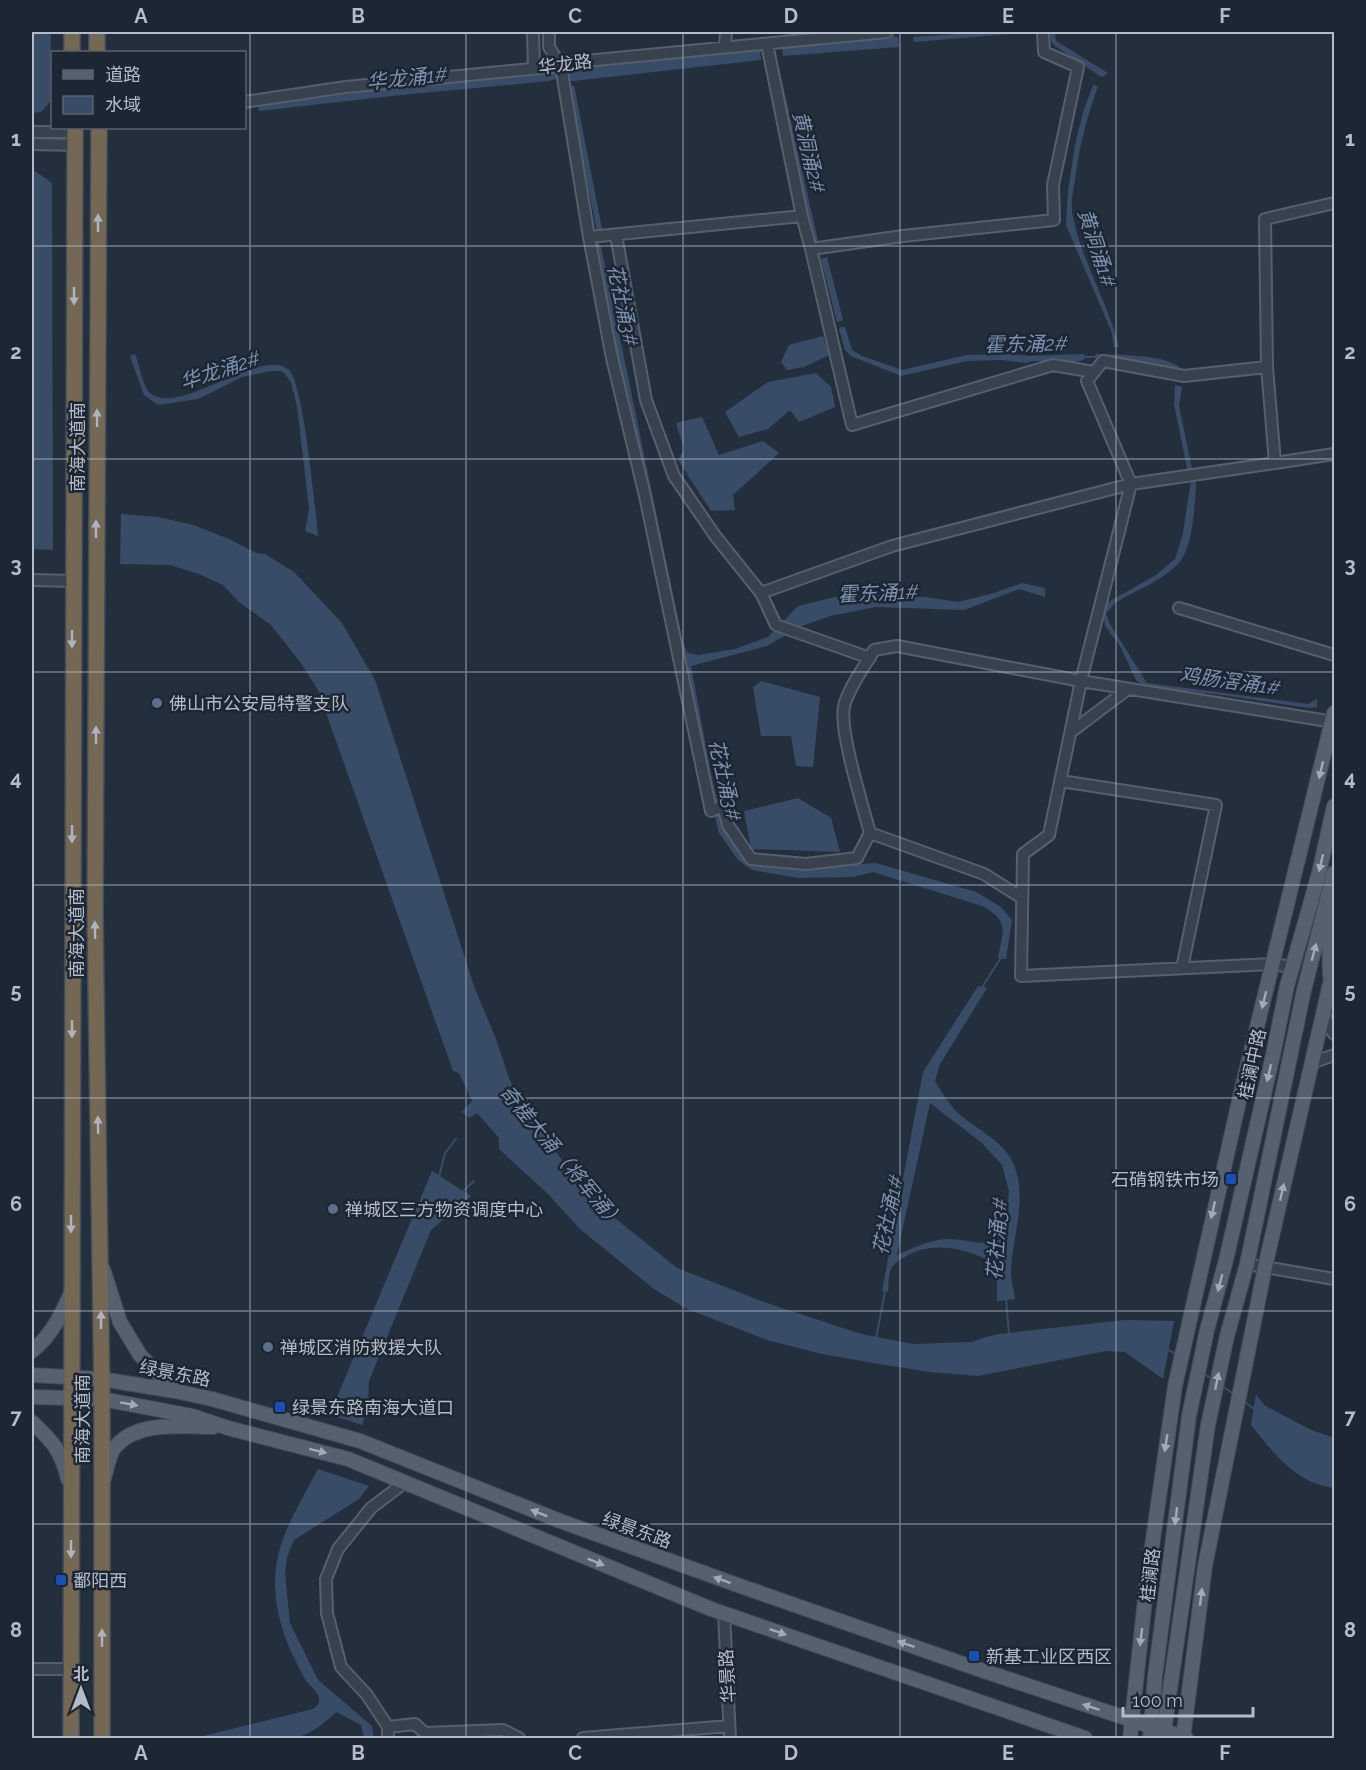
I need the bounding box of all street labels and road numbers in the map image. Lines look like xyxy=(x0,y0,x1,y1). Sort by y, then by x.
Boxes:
street label: 华龙路 xyxy=(537,50,593,78)
street label: 南海大道南 xyxy=(67,402,88,492)
street label: 南海大道南 xyxy=(66,888,87,978)
street label: 桂澜中路 xyxy=(1234,1027,1270,1101)
street label: 绿景东路 xyxy=(138,1356,212,1390)
street label: 南海大道南 xyxy=(72,1374,93,1464)
street label: 绿景东路 xyxy=(600,1508,674,1552)
street label: 桂澜路 xyxy=(1136,1547,1164,1603)
street label: 华景路 xyxy=(715,1648,739,1704)

